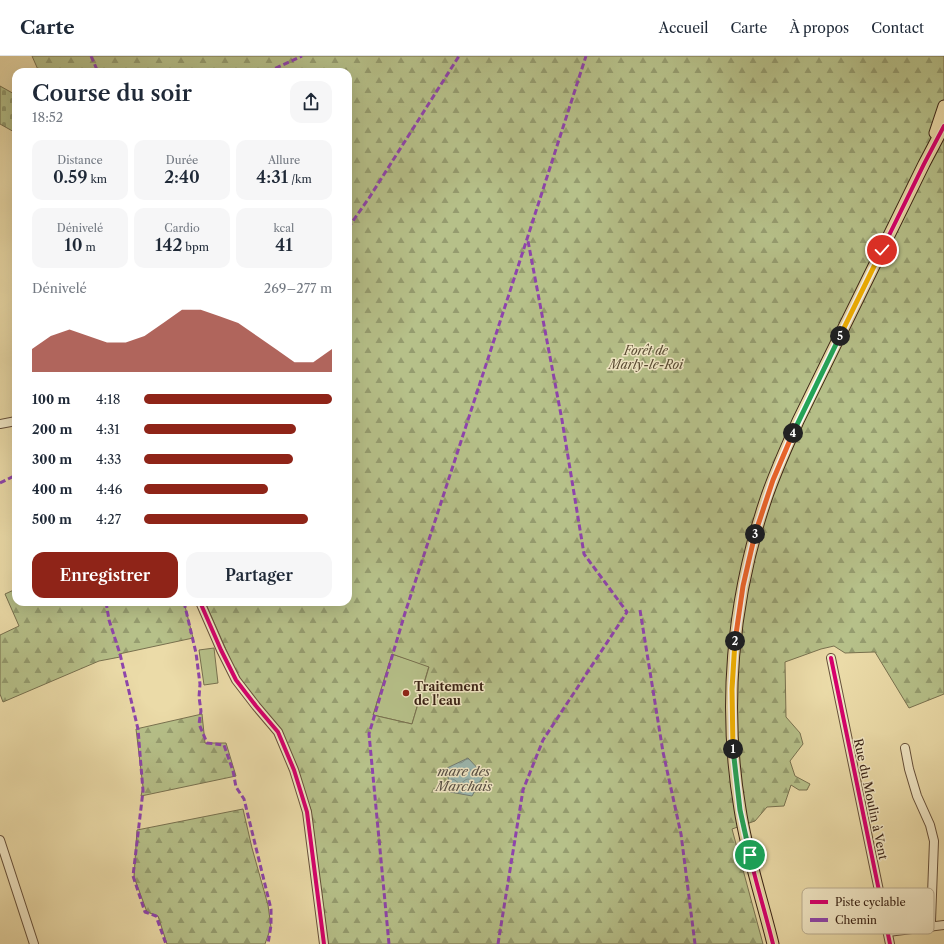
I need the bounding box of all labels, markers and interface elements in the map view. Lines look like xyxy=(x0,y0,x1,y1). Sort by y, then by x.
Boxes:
text: Carte xyxy=(20,16,75,39)
text: Accueil xyxy=(659,19,709,37)
text: Carte xyxy=(731,19,767,37)
text: À propos xyxy=(789,19,849,37)
text: Contact xyxy=(871,19,924,37)
text: Course du soir xyxy=(32,80,192,107)
button: share xyxy=(290,81,332,123)
text: 18:52 xyxy=(32,109,63,125)
text: Distance xyxy=(57,153,103,167)
text: Durée xyxy=(166,153,198,167)
text: Allure xyxy=(268,153,300,167)
text: 0.59 xyxy=(53,167,88,187)
text: 2:40 xyxy=(164,167,200,187)
text: 4:31 xyxy=(256,167,288,187)
text: km xyxy=(88,172,107,186)
text: /km xyxy=(288,172,312,186)
text: Dénivelé xyxy=(57,221,103,235)
text: Cardio xyxy=(164,221,200,235)
text: kcal xyxy=(274,221,294,235)
pin xyxy=(865,233,899,267)
text: 10 xyxy=(64,235,83,255)
text: 142 xyxy=(155,235,182,255)
text: 41 xyxy=(275,235,293,255)
icon: check xyxy=(871,239,893,261)
text: m xyxy=(83,240,96,254)
text: bpm xyxy=(182,240,209,254)
text: Dénivelé xyxy=(32,280,87,296)
text: 269–277 m xyxy=(264,280,332,296)
pin: 5 xyxy=(830,326,850,346)
text: 5 xyxy=(837,329,843,343)
park label: Forêt de Marly-le-Roi xyxy=(607,343,684,372)
text: 100 m xyxy=(32,391,71,407)
text: 4:18 xyxy=(96,391,120,407)
text: 200 m xyxy=(32,421,72,437)
text: 4:31 xyxy=(96,421,120,437)
pin: 4 xyxy=(783,423,803,443)
text: 4 xyxy=(790,426,796,440)
text: 300 m xyxy=(32,451,72,467)
text: 4:33 xyxy=(96,451,121,467)
text: 400 m xyxy=(32,481,72,497)
text: 4:46 xyxy=(96,481,122,497)
text: 500 m xyxy=(32,511,72,527)
text: 4:27 xyxy=(96,511,121,527)
pin: 3 xyxy=(745,524,765,544)
text: 3 xyxy=(752,527,758,541)
button: Enregistrer xyxy=(32,552,178,598)
button: Partager xyxy=(186,552,332,598)
pin: 2 xyxy=(725,631,745,651)
text: 2 xyxy=(732,634,738,648)
place label: Traitement de l'eau xyxy=(414,679,484,708)
marker: Traitement de l'eau xyxy=(401,688,411,698)
street label: Rue du Moulin à Vent xyxy=(851,737,891,862)
pin: 1 xyxy=(723,739,743,759)
text: 1 xyxy=(731,742,735,756)
water label: mare des Marchais xyxy=(434,763,492,794)
pin xyxy=(733,838,767,872)
icon: arrive xyxy=(739,844,761,866)
legend xyxy=(802,888,934,934)
text: Piste cyclable xyxy=(835,895,906,909)
text: Chemin xyxy=(835,913,877,927)

